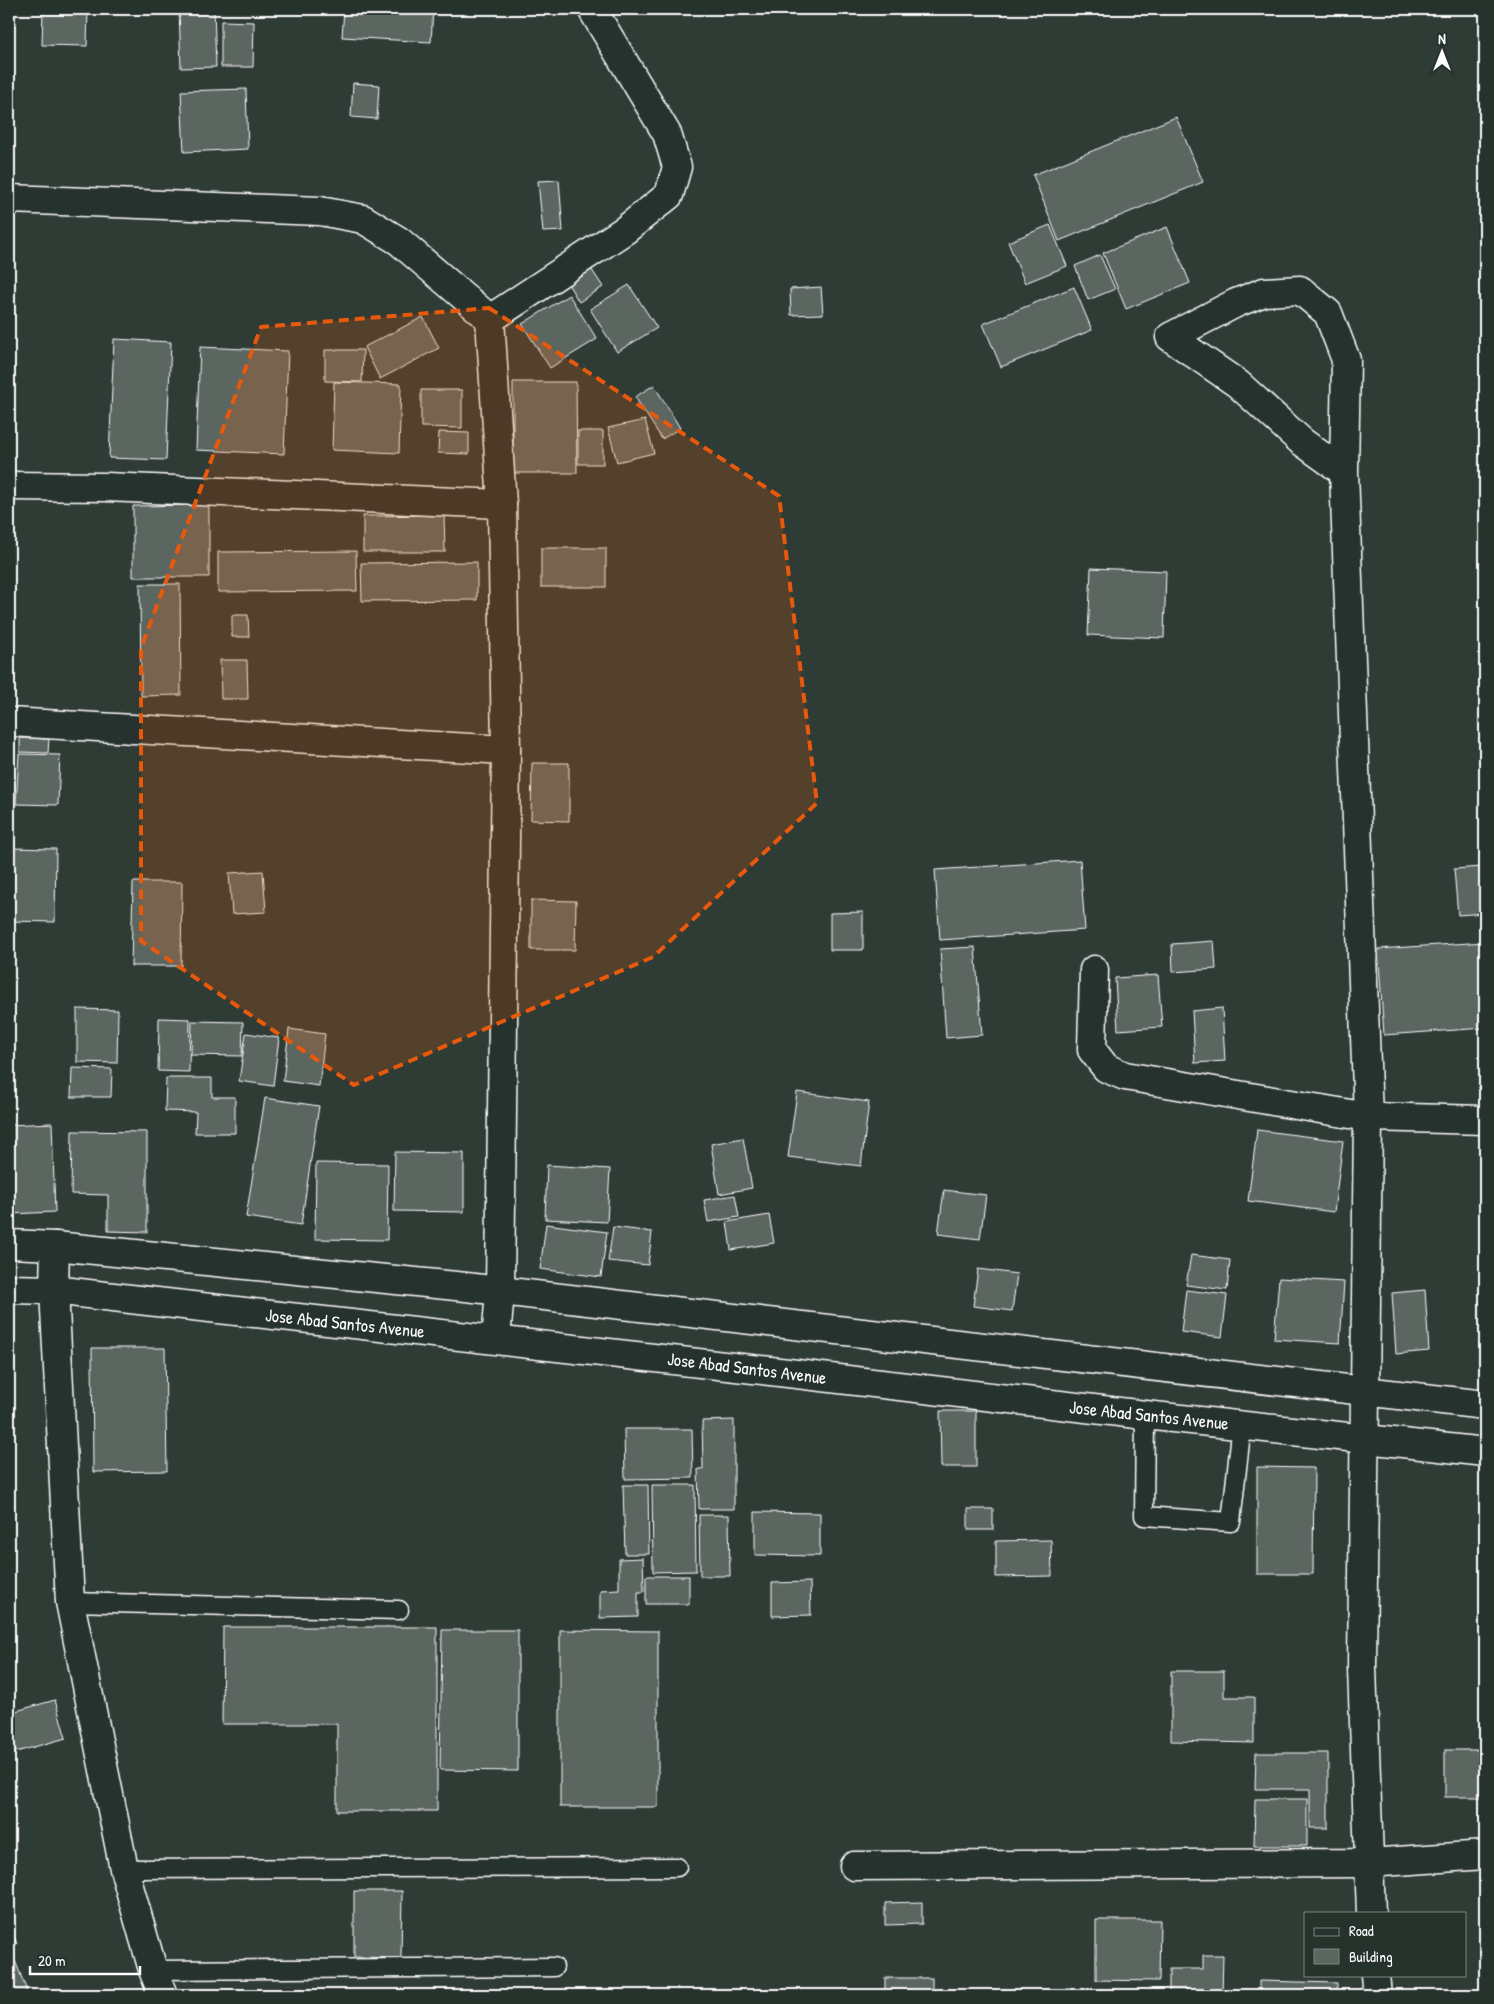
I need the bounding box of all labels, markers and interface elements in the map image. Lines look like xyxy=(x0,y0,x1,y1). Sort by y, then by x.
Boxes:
north arrow xyxy=(1416,28,1466,78)
text: N xyxy=(1438,29,1446,48)
street label: Jose Abad Santos Avenue xyxy=(264,1302,426,1344)
street label: Jose Abad Santos Avenue xyxy=(666,1346,828,1390)
street label: Jose Abad Santos Avenue xyxy=(1068,1394,1230,1436)
legend xyxy=(1304,1912,1466,1976)
text: Road xyxy=(1349,1920,1374,1941)
scale bar xyxy=(30,1944,140,1976)
text: Building xyxy=(1349,1946,1393,1967)
text: 20 m xyxy=(38,1950,65,1971)

